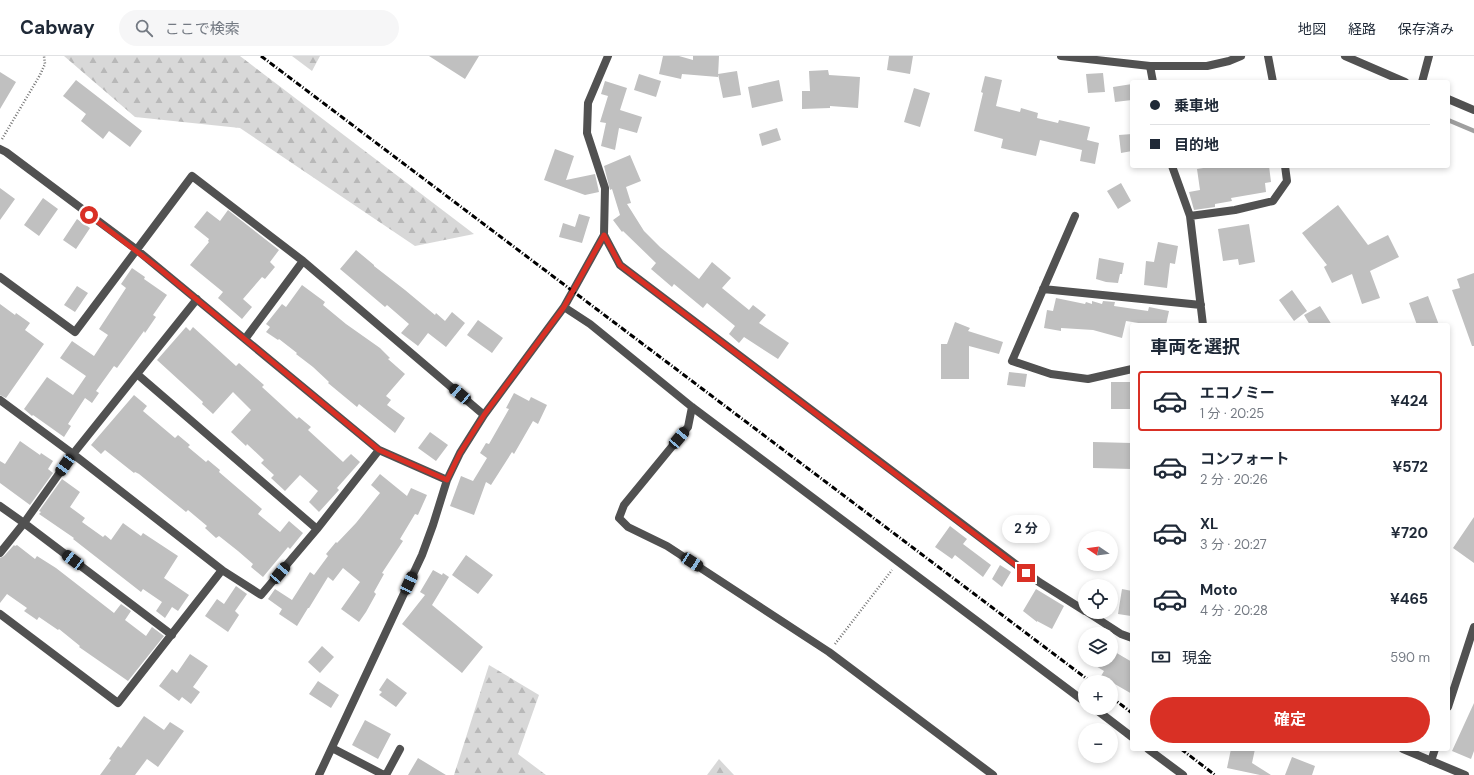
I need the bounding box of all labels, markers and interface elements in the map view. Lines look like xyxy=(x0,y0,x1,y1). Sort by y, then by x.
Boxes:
search box xyxy=(119,10,399,46)
text: Cabway xyxy=(20,15,95,40)
icon: search xyxy=(133,17,155,39)
text: ここで検索 xyxy=(165,19,240,39)
text: 地図 xyxy=(1298,20,1326,38)
text: 経路 xyxy=(1348,20,1376,38)
text: 保存済み xyxy=(1398,20,1454,38)
text: 乗車地 xyxy=(1174,96,1219,116)
text: 目的地 xyxy=(1174,135,1219,155)
route start xyxy=(80,206,98,224)
text: 車両を選択 xyxy=(1150,335,1240,359)
car xyxy=(447,382,473,406)
icon: car xyxy=(1152,383,1188,419)
text: エコノミー xyxy=(1200,383,1275,403)
text: ¥424 xyxy=(1390,391,1428,411)
text: 1 分 · 20:25 xyxy=(1200,405,1264,422)
car xyxy=(667,425,691,451)
icon: car xyxy=(1152,449,1188,485)
text: コンフォート xyxy=(1200,449,1290,469)
car xyxy=(53,452,77,478)
text: ¥572 xyxy=(1392,457,1428,477)
text: 2 分 · 20:26 xyxy=(1200,471,1268,488)
text: XL xyxy=(1200,514,1218,534)
callout: 2 分 xyxy=(1002,515,1050,543)
icon: car xyxy=(1152,515,1188,551)
text: 2 分 xyxy=(1014,520,1038,537)
text: ¥720 xyxy=(1391,523,1428,543)
north arrow xyxy=(1078,531,1118,571)
map controls xyxy=(1078,531,1118,763)
text: 3 分 · 20:27 xyxy=(1200,536,1267,553)
car xyxy=(60,548,86,572)
car xyxy=(679,550,705,574)
car xyxy=(268,560,292,586)
route end xyxy=(1017,564,1035,582)
car xyxy=(398,570,420,596)
button: locate xyxy=(1078,579,1118,619)
text: Moto xyxy=(1200,580,1238,600)
icon: car xyxy=(1152,581,1188,617)
text: ¥465 xyxy=(1390,589,1428,609)
text: 4 分 · 20:28 xyxy=(1200,602,1268,619)
button: layers xyxy=(1078,627,1118,667)
icon: cash xyxy=(1150,646,1172,668)
text: 現金 xyxy=(1182,648,1212,668)
text: 590 m xyxy=(1390,649,1430,666)
button: + xyxy=(1078,675,1118,715)
button: 確定 xyxy=(1150,697,1430,743)
button: − xyxy=(1078,723,1118,763)

